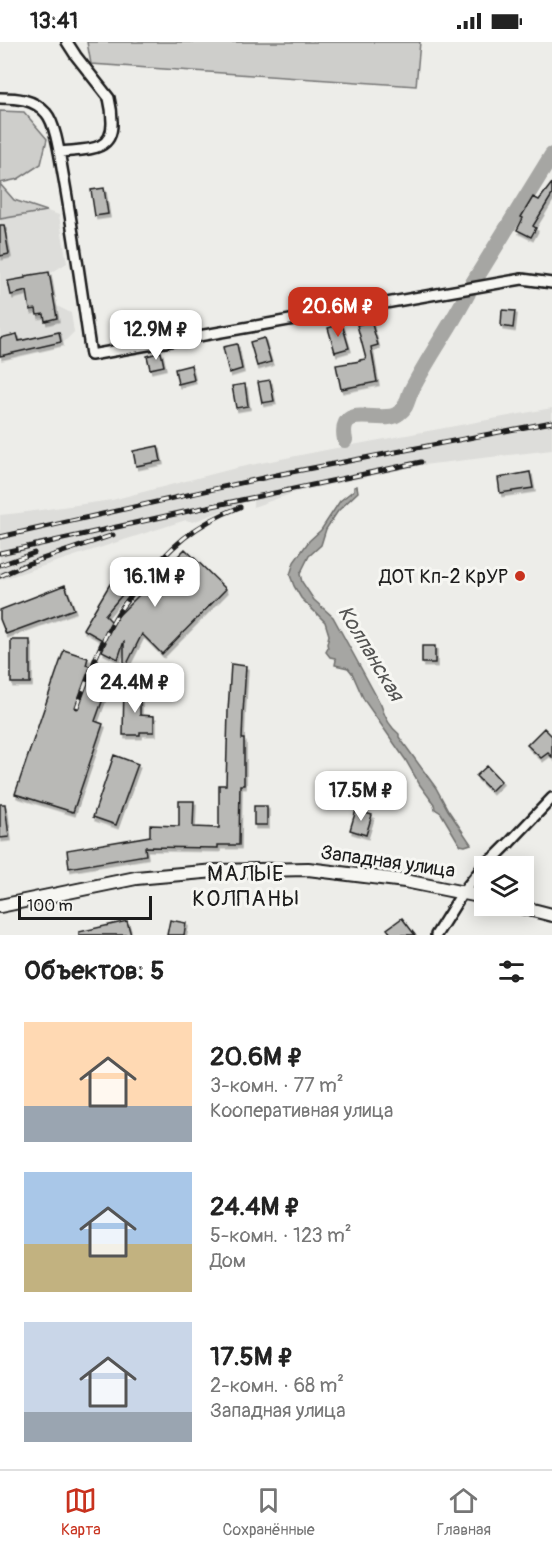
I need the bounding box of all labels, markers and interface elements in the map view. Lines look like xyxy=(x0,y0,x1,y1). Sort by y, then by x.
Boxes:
text: 13:41 xyxy=(30,7,78,35)
pin: 20.6M ₽ xyxy=(283,287,393,338)
text: 20.6M ₽ xyxy=(302,294,374,319)
pin: 12.9M ₽ xyxy=(101,310,211,361)
text: 12.9M ₽ xyxy=(124,317,188,342)
pin: 16.1M ₽ xyxy=(100,557,210,608)
text: 16.1M ₽ xyxy=(124,564,186,589)
place label: ДОТ Кп-2 КрУР xyxy=(378,564,508,589)
marker: ДОТ Кп-2 КрУР xyxy=(513,569,527,583)
water label: Колпанская xyxy=(332,601,411,708)
pin: 24.4M ₽ xyxy=(80,663,190,714)
text: 24.4M ₽ xyxy=(100,670,170,695)
pin: 17.5M ₽ xyxy=(306,771,416,822)
text: 17.5M ₽ xyxy=(329,778,393,803)
street label: Западная улица xyxy=(319,840,457,883)
map controls xyxy=(474,856,534,916)
button: layers xyxy=(474,856,534,916)
district label: МАЛЫЕ КОЛПАНЫ xyxy=(192,860,300,913)
scale bar xyxy=(18,893,152,920)
text: 100 m xyxy=(27,896,73,916)
text: Объектов: 5 xyxy=(24,955,164,987)
icon: filters xyxy=(495,955,528,988)
text: 20.6M ₽ xyxy=(210,1041,303,1073)
icon: home xyxy=(72,1046,144,1118)
text: 3-комн. · 77 m² xyxy=(210,1073,344,1098)
text: Кооперативная улица xyxy=(210,1098,393,1123)
text: 24.4M ₽ xyxy=(210,1191,300,1223)
icon: home xyxy=(72,1196,144,1268)
text: 5-комн. · 123 m² xyxy=(210,1223,352,1248)
text: Дом xyxy=(210,1248,246,1273)
text: 17.5M ₽ xyxy=(210,1341,294,1373)
icon: home xyxy=(72,1346,144,1418)
text: 2-комн. · 68 m² xyxy=(210,1373,344,1398)
text: Западная улица xyxy=(210,1398,346,1423)
tab: Карта xyxy=(61,1484,101,1540)
tab: Сохранённые xyxy=(223,1484,315,1540)
tab: Главная xyxy=(437,1484,491,1540)

